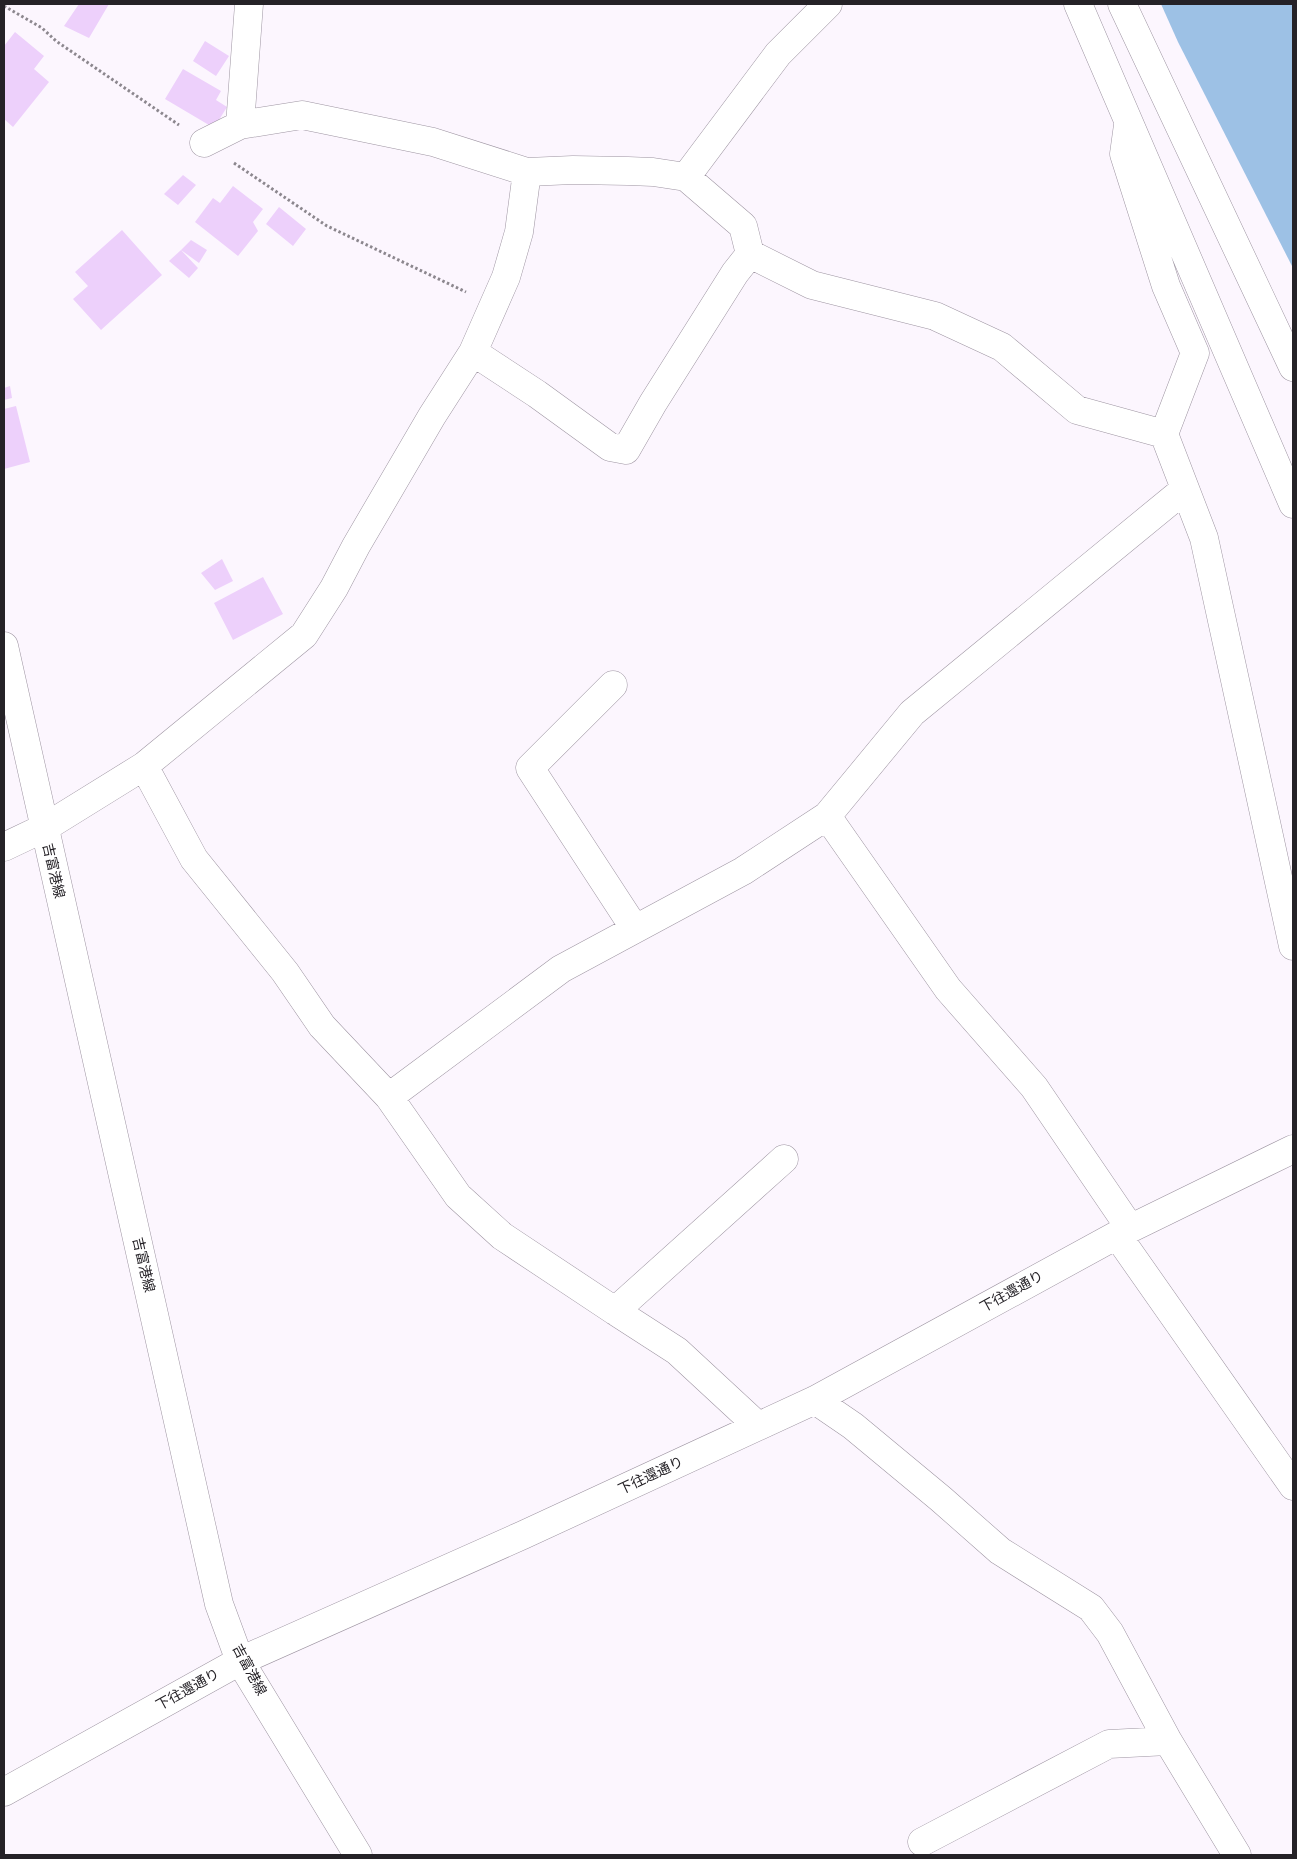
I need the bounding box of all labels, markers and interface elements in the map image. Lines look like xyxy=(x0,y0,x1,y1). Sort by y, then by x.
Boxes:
street label: 吉富港線 xyxy=(40,842,67,900)
street label: 吉富港線 xyxy=(130,1236,157,1294)
street label: 下往還通り xyxy=(978,1268,1046,1315)
street label: 下往還通り xyxy=(616,1454,686,1497)
street label: 吉富港線 xyxy=(230,1642,269,1698)
street label: 下往還通り xyxy=(154,1666,222,1713)

